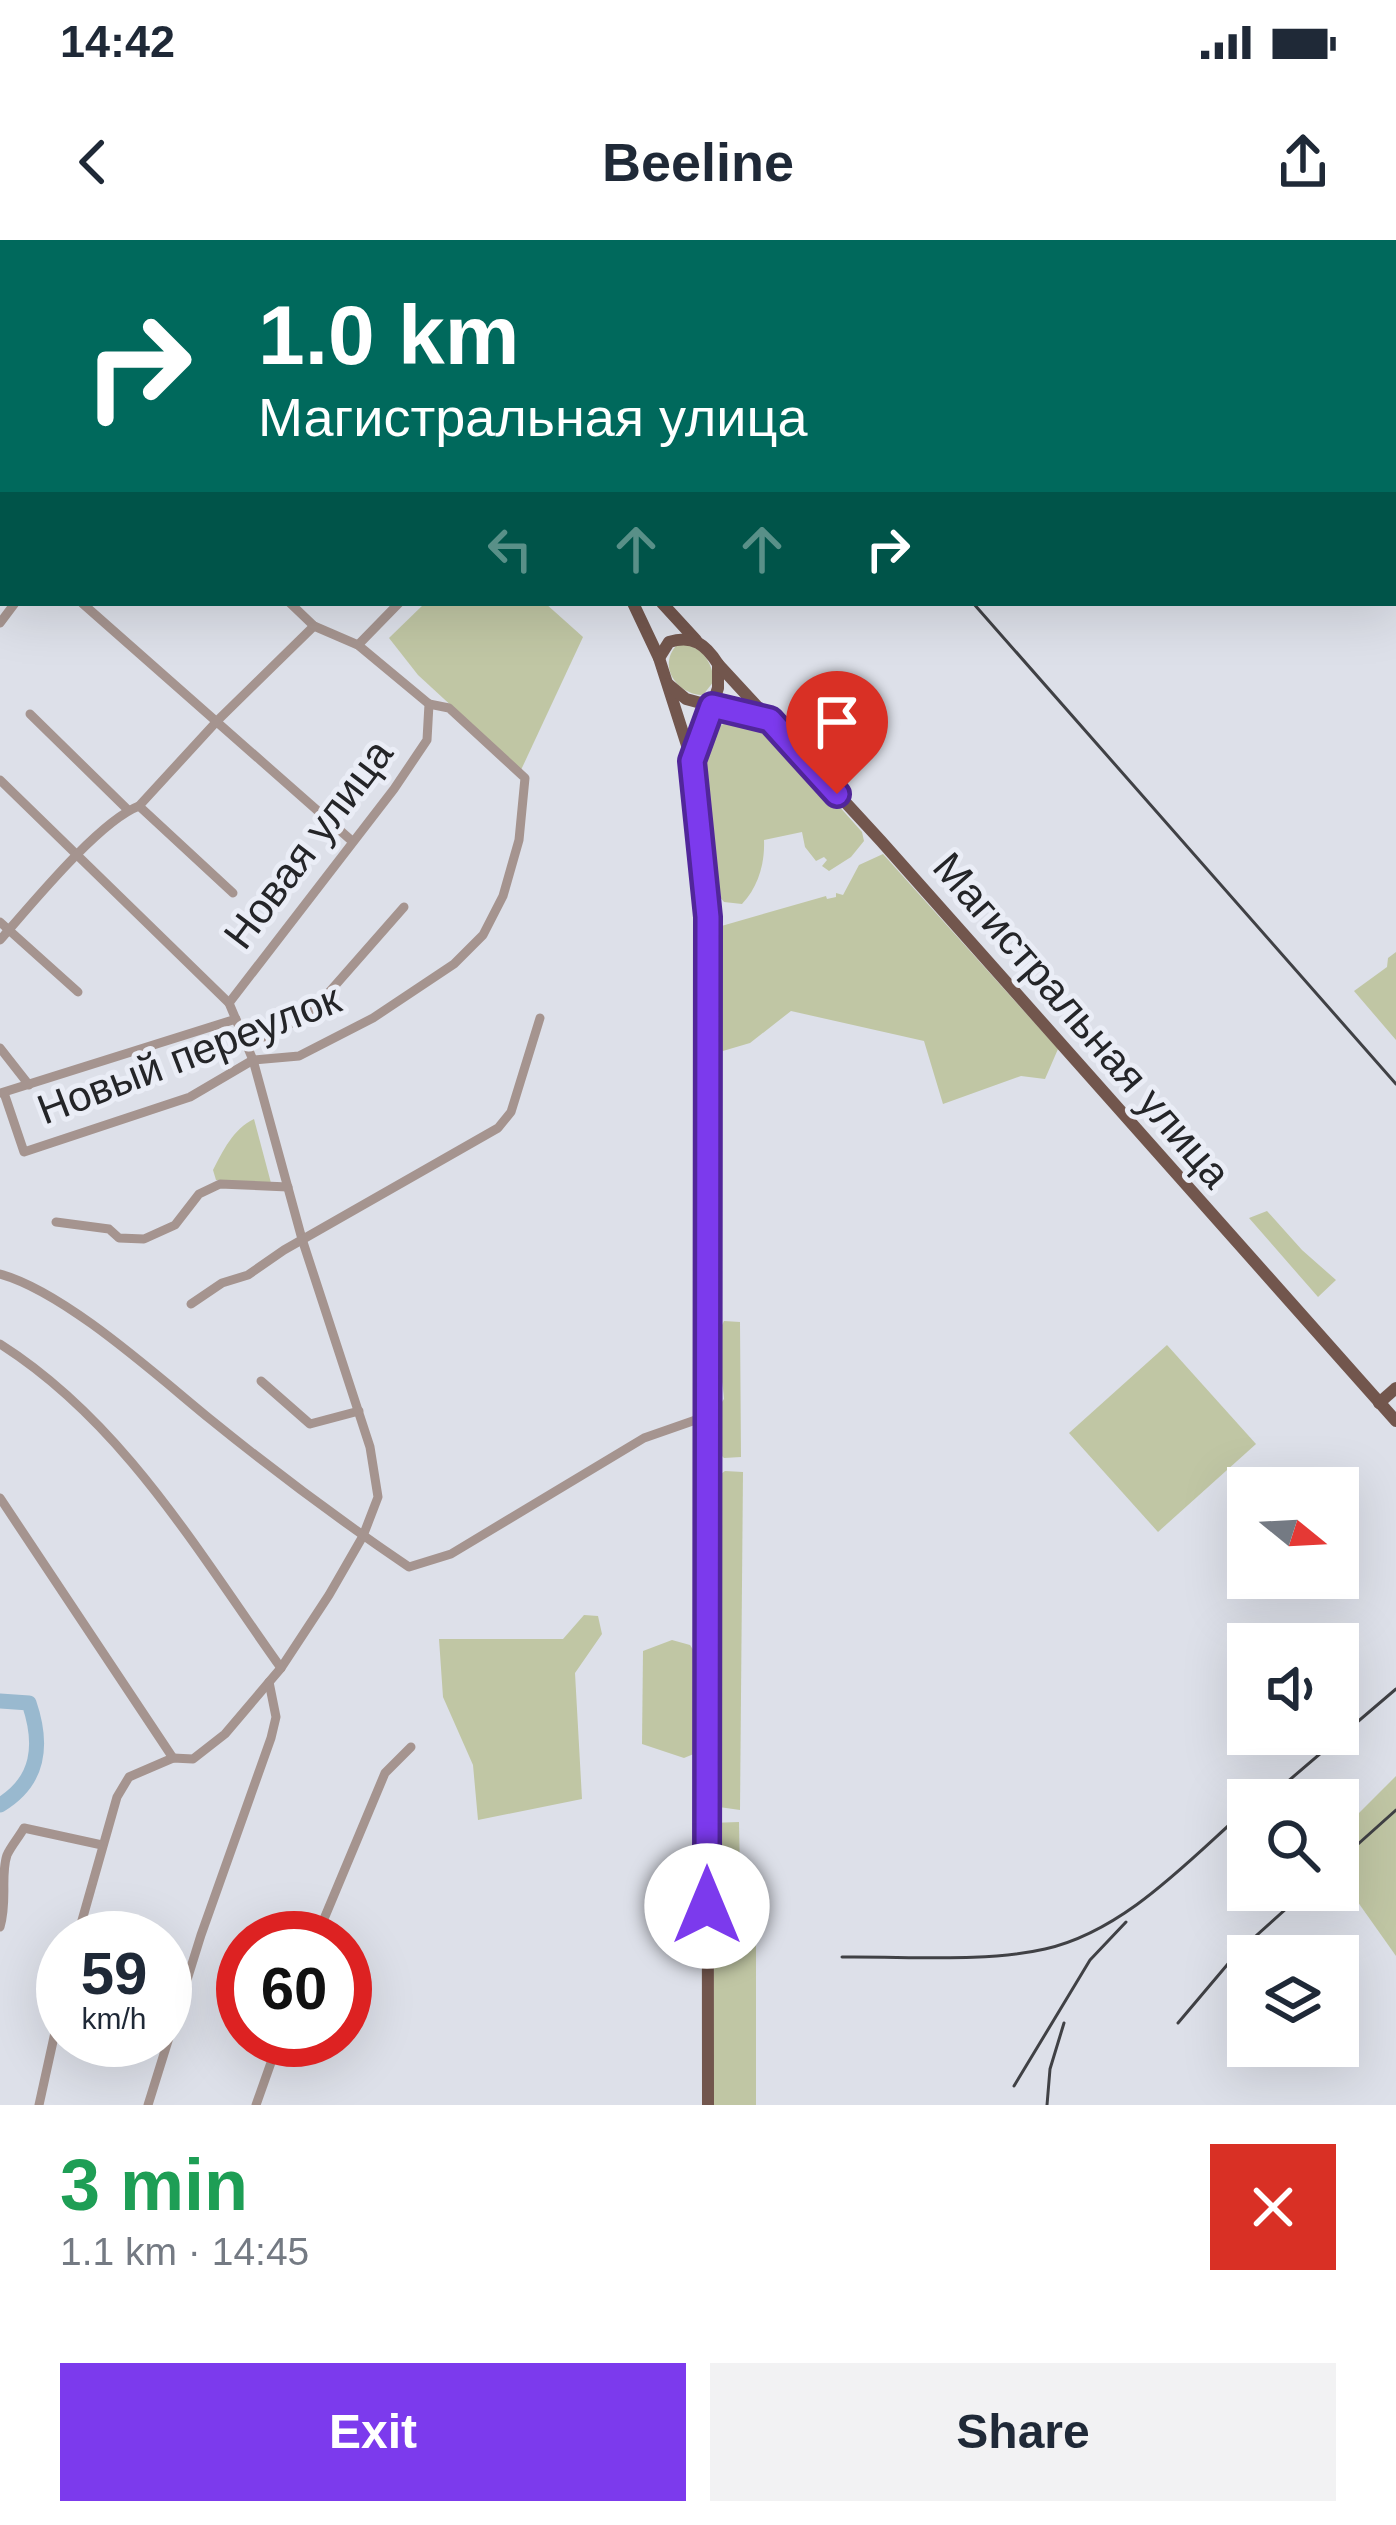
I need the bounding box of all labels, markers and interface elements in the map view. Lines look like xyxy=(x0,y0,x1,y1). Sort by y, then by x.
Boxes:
text: 14:42 xyxy=(60,16,175,67)
icon: back xyxy=(60,129,126,195)
icon: share xyxy=(1270,129,1336,195)
text: Beeline xyxy=(602,132,794,192)
icon: right xyxy=(60,288,216,444)
text: 1.0 km xyxy=(258,288,520,382)
text: Магистральная улица xyxy=(258,387,807,447)
icon: left xyxy=(477,516,543,582)
icon: ahead xyxy=(603,516,669,582)
icon: ahead xyxy=(729,516,795,582)
icon: right xyxy=(855,516,921,582)
pin xyxy=(786,671,888,794)
icon: arrive xyxy=(804,689,870,755)
street label: Новая улица xyxy=(214,730,402,957)
street label: Магистральная улица xyxy=(924,843,1240,1197)
street label: Новый переулок xyxy=(31,974,348,1133)
north arrow xyxy=(1227,1467,1359,1599)
map controls xyxy=(1227,1467,1359,2067)
button: sound xyxy=(1227,1623,1359,1755)
button: search xyxy=(1227,1779,1359,1911)
position arrow xyxy=(644,1843,770,1969)
speed limit sign: 60 xyxy=(216,1911,372,2067)
button: layers xyxy=(1227,1935,1359,2067)
text: 59 xyxy=(81,1940,147,2007)
text: km/h xyxy=(81,2002,147,2035)
button: close xyxy=(1210,2144,1336,2270)
text: 3 min xyxy=(60,2145,248,2225)
text: 1.1 km · 14:45 xyxy=(60,2230,309,2273)
button: Exit xyxy=(60,2363,686,2501)
button: Share xyxy=(710,2363,1336,2501)

